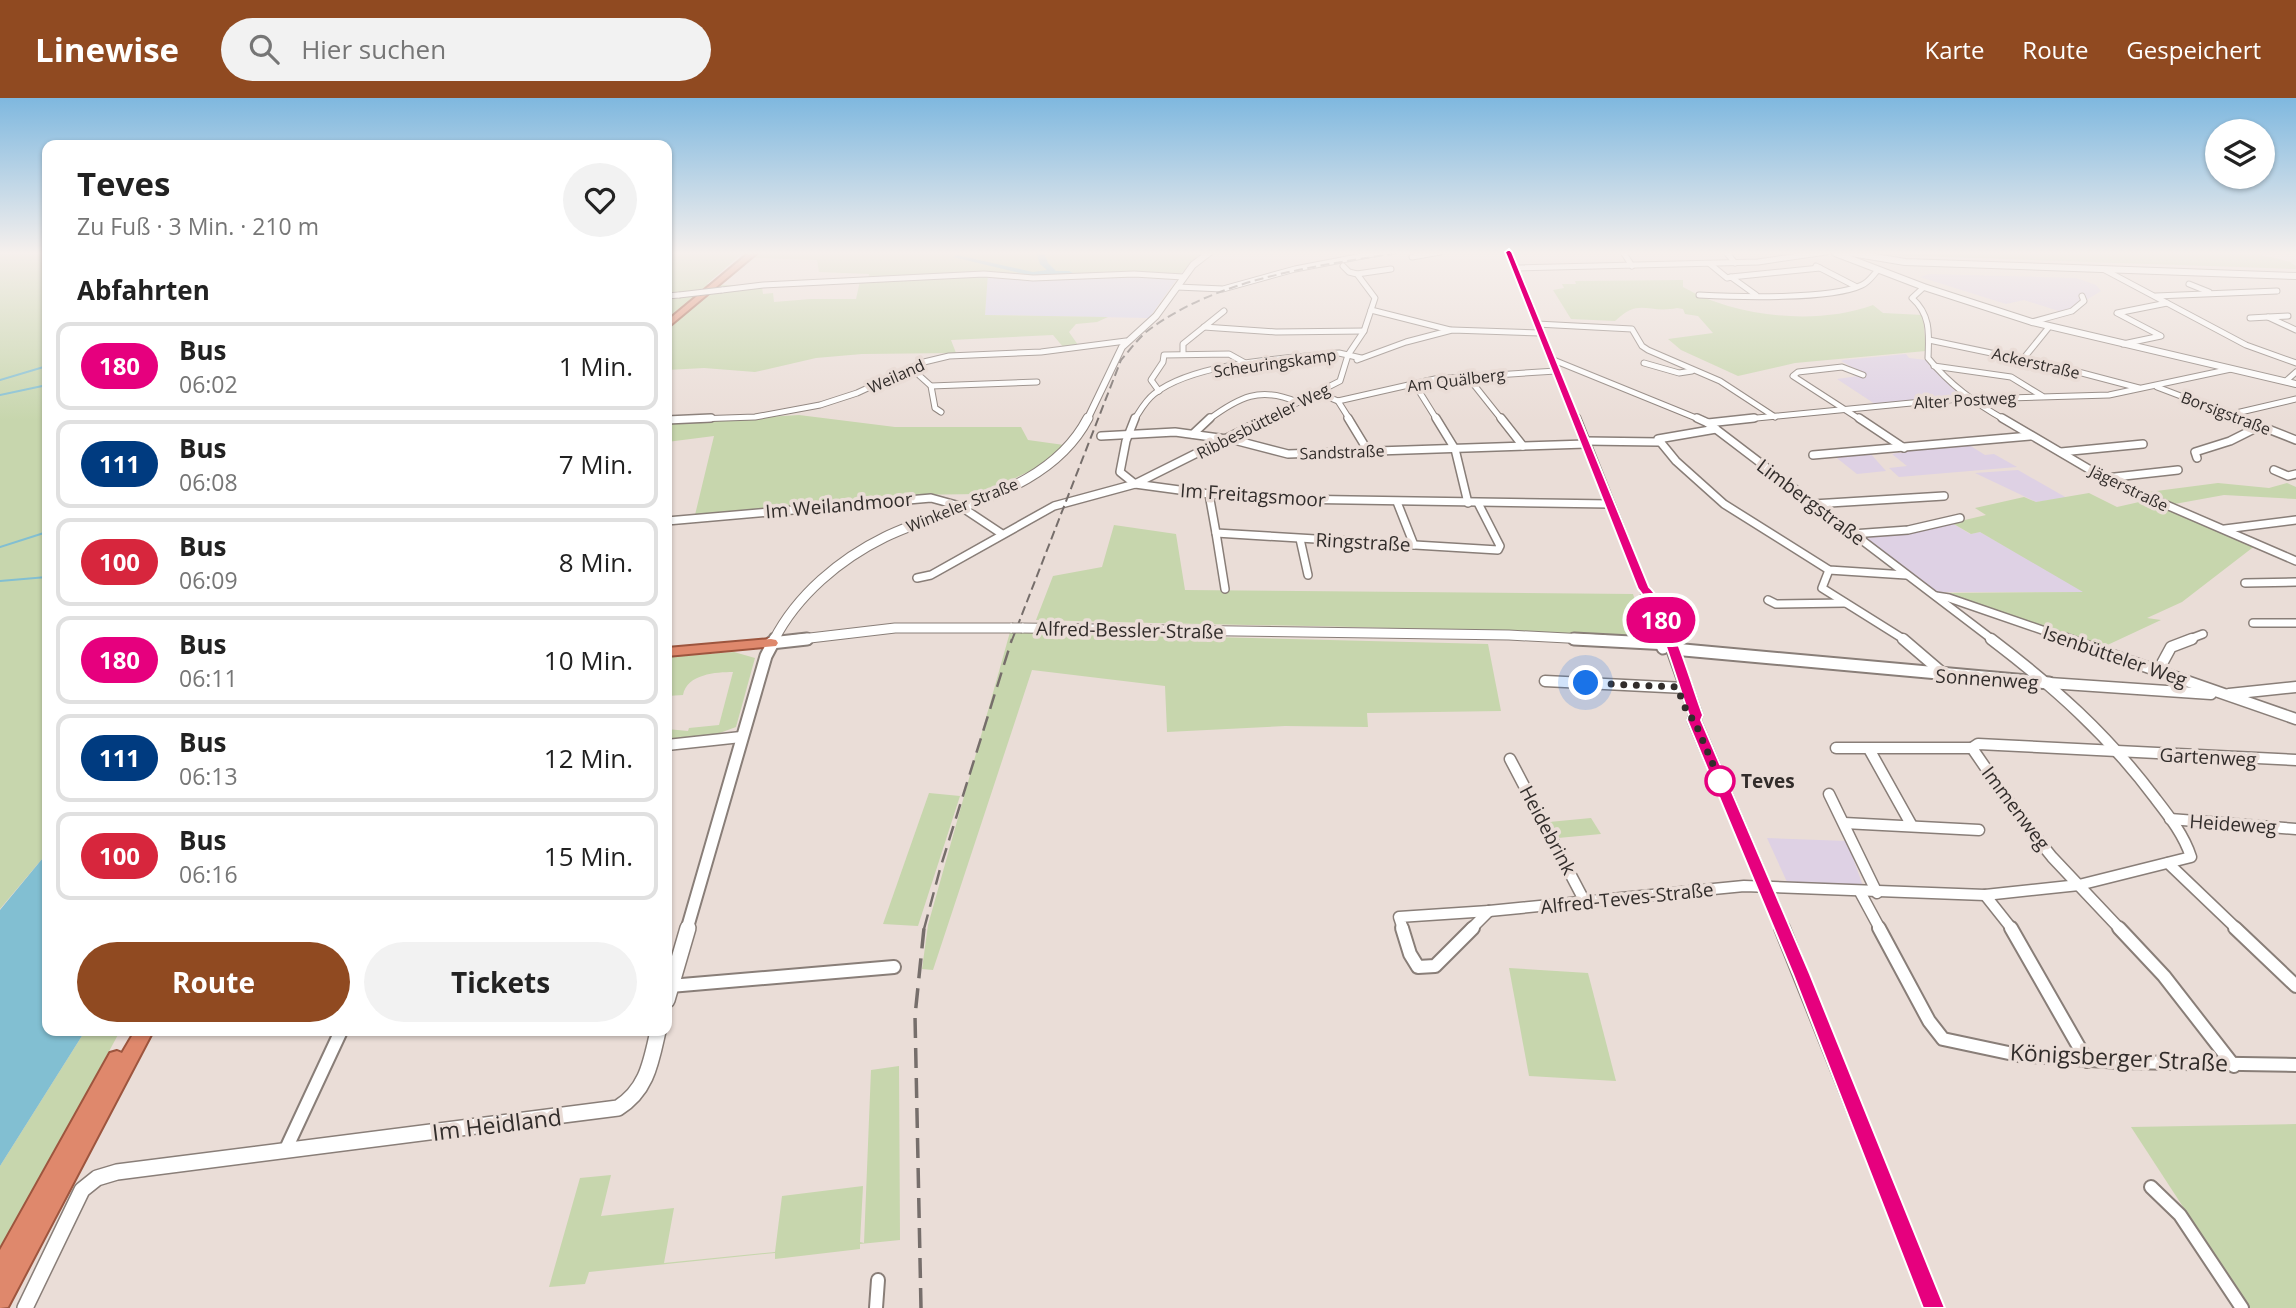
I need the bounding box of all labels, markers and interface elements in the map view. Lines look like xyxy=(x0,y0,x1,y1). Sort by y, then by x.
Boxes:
search box xyxy=(221,18,711,81)
text: Linewise xyxy=(35,27,179,72)
icon: search xyxy=(245,30,283,68)
text: Hier suchen xyxy=(301,31,446,67)
text: Karte xyxy=(1924,33,1984,66)
text: Route xyxy=(2022,33,2088,66)
text: Gespeichert xyxy=(2126,33,2261,66)
map controls xyxy=(2205,119,2275,189)
button: layers xyxy=(2205,119,2275,189)
text: Teves xyxy=(77,161,170,206)
button: heart xyxy=(563,163,637,237)
text: Zu Fuß · 3 Min. · 210 m xyxy=(77,210,319,242)
text: Abfahrten xyxy=(77,272,210,308)
text: Bus xyxy=(179,332,226,368)
street label: Ackerstraße xyxy=(1990,342,2082,384)
street label: Scheuringskamp xyxy=(1212,344,1338,382)
text: 1 Min. xyxy=(559,348,633,384)
text: 180 xyxy=(99,349,140,382)
street label: Weiland xyxy=(864,354,928,398)
street label: Am Quälberg xyxy=(1406,363,1506,397)
text: 06:02 xyxy=(179,368,238,400)
street label: Ribbesbütteler Weg xyxy=(1193,378,1333,464)
street label: Alter Postweg xyxy=(1913,386,2017,414)
street label: Borsigstraße xyxy=(2178,386,2274,440)
text: Bus xyxy=(179,430,226,466)
street label: Sandstraße xyxy=(1299,440,1385,464)
text: 7 Min. xyxy=(559,446,633,482)
text: 111 xyxy=(99,447,140,480)
street label: Limbergstraße xyxy=(1752,453,1870,551)
street label: Jägerstraße xyxy=(2084,459,2172,517)
text: 06:08 xyxy=(179,466,238,498)
street label: Winkeler Straße xyxy=(903,473,1021,537)
street label: Im Freitagsmoor xyxy=(1179,477,1327,513)
street label: Im Weilandmoor xyxy=(764,486,914,524)
street label: Ringstraße xyxy=(1315,527,1411,557)
text: Bus xyxy=(179,528,226,564)
text: 8 Min. xyxy=(559,544,633,580)
text: 100 xyxy=(99,545,140,578)
text: 06:09 xyxy=(179,564,238,596)
line badge: 180 xyxy=(1621,597,1701,643)
text: 180 xyxy=(1640,603,1682,636)
street label: Alfred-Bessler-Straße xyxy=(1036,615,1224,645)
street label: Isenbütteler Weg xyxy=(2039,619,2191,693)
text: Bus xyxy=(179,626,226,662)
text: 10 Min. xyxy=(544,642,633,678)
text: 180 xyxy=(99,643,140,676)
text: 06:11 xyxy=(179,662,238,694)
street label: Sonnenweg xyxy=(1935,662,2039,696)
your location xyxy=(1568,665,1603,700)
text: Bus xyxy=(179,724,226,760)
text: 12 Min. xyxy=(544,740,633,776)
text: 111 xyxy=(99,741,140,774)
street label: Gartenweg xyxy=(2159,741,2257,773)
text: 06:13 xyxy=(179,760,238,792)
street label: Immenweg xyxy=(1976,761,2056,855)
marker: Teves xyxy=(1705,766,1735,796)
place label: Teves xyxy=(1741,768,1795,794)
street label: Heidebrink xyxy=(1514,781,1582,879)
street label: Heideweg xyxy=(2188,808,2278,840)
text: Bus xyxy=(179,822,226,858)
text: 15 Min. xyxy=(544,838,633,874)
text: 100 xyxy=(99,839,140,872)
text: 06:16 xyxy=(179,858,238,890)
street label: Alfred-Teves-Straße xyxy=(1539,876,1715,920)
button: Route xyxy=(77,942,350,1022)
button: Tickets xyxy=(364,942,637,1022)
street label: Königsberger Straße xyxy=(2009,1035,2229,1079)
street label: Im Heidland xyxy=(430,1100,563,1148)

